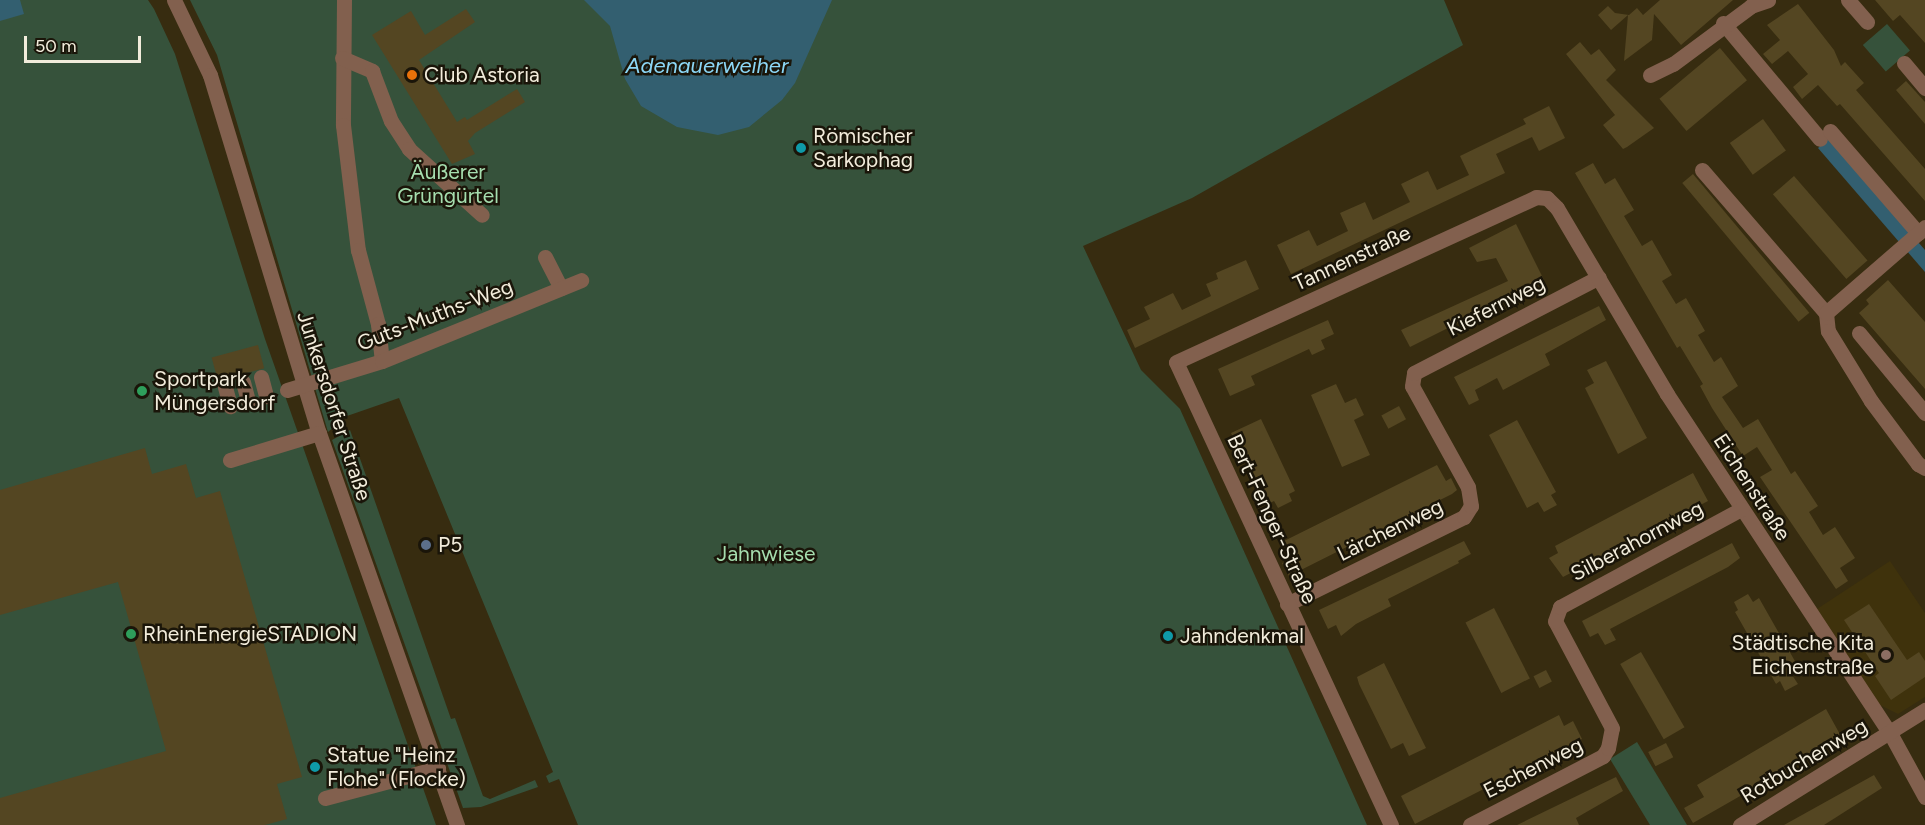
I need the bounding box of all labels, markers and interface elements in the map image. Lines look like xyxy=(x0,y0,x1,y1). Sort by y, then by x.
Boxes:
scale bar xyxy=(27,24,144,62)
text: 50 m xyxy=(35,35,77,57)
water label: Adenauerweiher xyxy=(626,53,788,79)
place label: Club Astoria xyxy=(424,62,540,88)
marker: Club Astoria xyxy=(405,68,419,82)
place label: Römischer Sarkophag xyxy=(813,123,913,173)
marker: Römischer Sarkophag xyxy=(794,141,808,155)
park label: Äußerer Grüngürtel xyxy=(397,159,499,209)
street label: Tannenstraße xyxy=(1289,220,1415,296)
street label: Kiefernweg xyxy=(1443,270,1549,342)
street label: Guts-Muths-Weg xyxy=(353,274,517,356)
street label: Junkersdorfer Straße xyxy=(291,308,377,504)
place label: Sportpark Müngersdorf xyxy=(154,366,275,416)
marker: Sportpark Müngersdorf xyxy=(135,384,149,398)
street label: Eichenstraße xyxy=(1708,429,1796,545)
street label: Bert-Fenger-Straße xyxy=(1222,430,1322,608)
street label: Lärchenweg xyxy=(1333,494,1447,566)
street label: Silberahornweg xyxy=(1566,495,1708,587)
place label: P5 xyxy=(438,532,462,558)
marker: P5 xyxy=(419,538,433,552)
park label: Jahnwiese xyxy=(717,541,815,567)
place label: RheinEnergieSTADION xyxy=(143,621,357,647)
place label: Jahndenkmal xyxy=(1180,623,1304,649)
marker: RheinEnergieSTADION xyxy=(124,627,138,641)
marker: Jahndenkmal xyxy=(1161,629,1175,643)
place label: Städtische Kita Eichenstraße xyxy=(1732,630,1874,680)
marker: Städtische Kita Eichenstraße xyxy=(1879,648,1893,662)
street label: Rotbuchenweg xyxy=(1736,713,1872,809)
street label: Eschenweg xyxy=(1479,732,1587,804)
place label: Statue "Heinz Flohe" (Flocke) xyxy=(327,742,466,792)
marker: Statue "Heinz Flohe" (Flocke) xyxy=(308,760,322,774)

